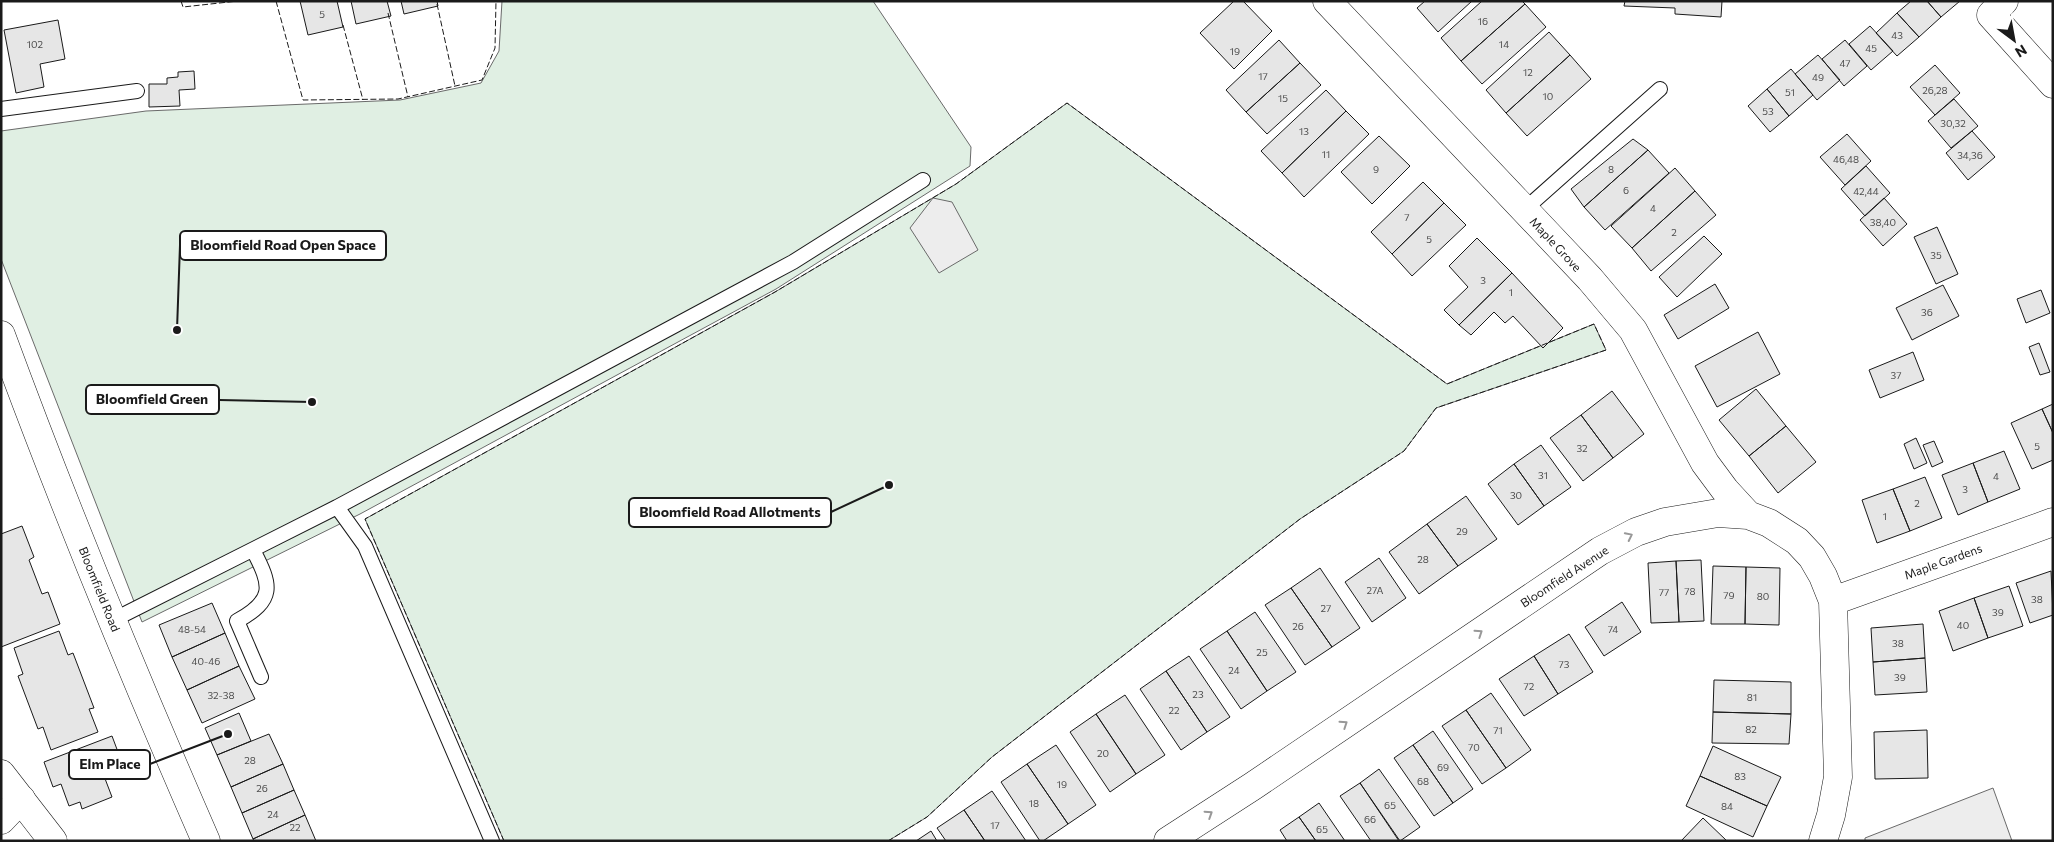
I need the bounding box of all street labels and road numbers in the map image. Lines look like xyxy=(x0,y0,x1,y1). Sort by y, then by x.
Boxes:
street label: Maple Grove xyxy=(1527,214,1585,274)
street label: Maple Gardens xyxy=(1902,540,1984,582)
street label: Bloomfield Avenue xyxy=(1517,542,1611,610)
street label: Bloomfield Road xyxy=(77,545,123,633)

